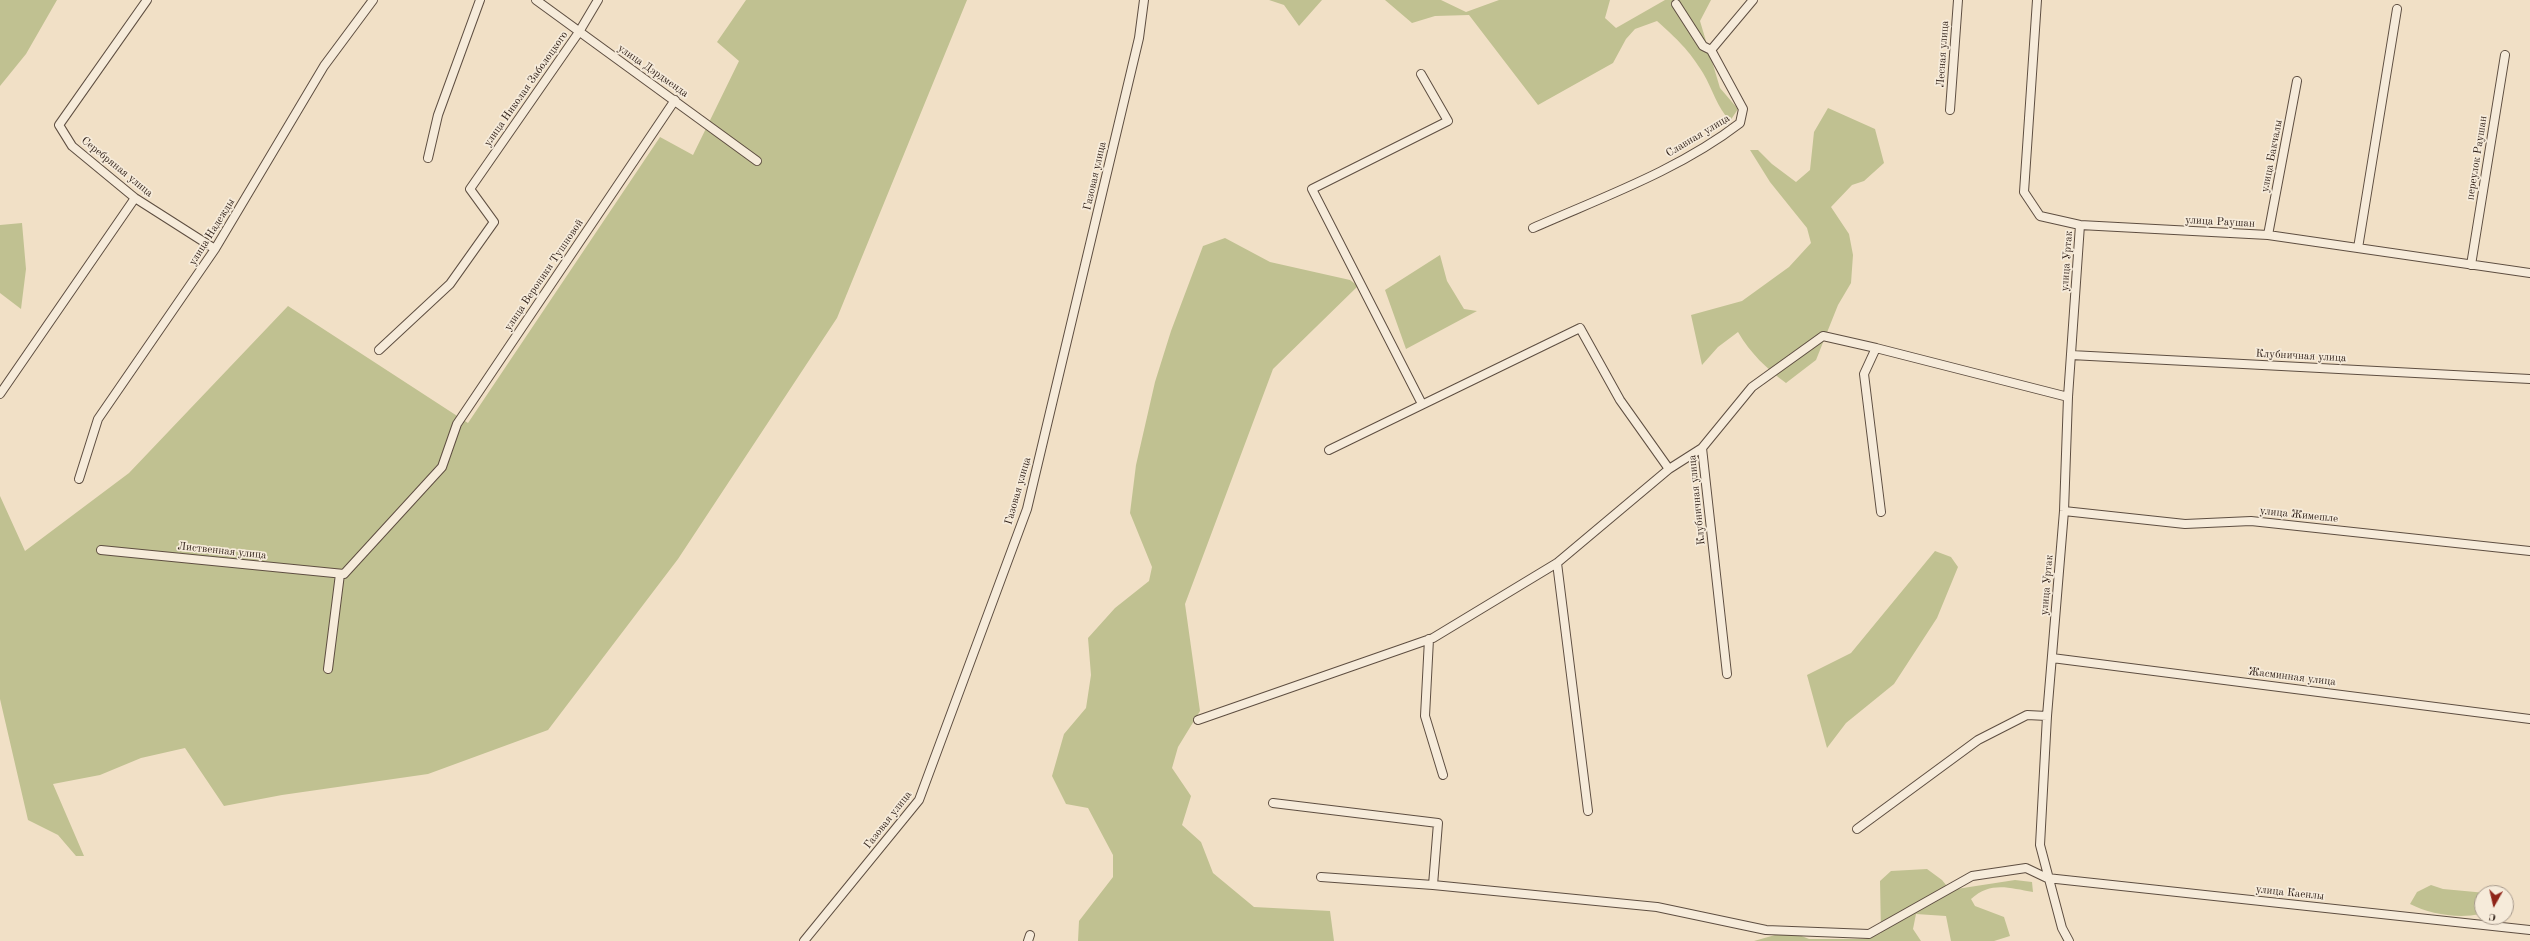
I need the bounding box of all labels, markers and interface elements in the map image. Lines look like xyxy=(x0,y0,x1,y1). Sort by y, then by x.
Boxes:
street label: Лесная улица xyxy=(1934,20,1952,88)
street label: улица Николая Заболоцкого xyxy=(481,29,571,149)
street label: улица Дэрдменда xyxy=(615,42,691,100)
street label: Славная улица xyxy=(1664,112,1732,160)
street label: переулок Раушан xyxy=(2464,115,2490,201)
street label: улица Бакчалы xyxy=(2258,119,2286,193)
street label: Серебряная улица xyxy=(78,134,156,200)
street label: Газовая улица xyxy=(1081,140,1109,212)
street label: улица Надежды xyxy=(186,196,238,268)
street label: улица Раушан xyxy=(2185,214,2255,230)
street label: улица Вероники Тушновой xyxy=(502,217,586,333)
street label: улица Уртак xyxy=(2058,230,2076,292)
street label: Клубничная улица xyxy=(2255,347,2347,365)
street label: Клубничная улица xyxy=(1686,454,1708,546)
street label: Газовая улица xyxy=(1002,456,1034,526)
street label: улица Жимешле xyxy=(2259,504,2339,526)
street label: Лиственная улица xyxy=(177,540,267,562)
street label: улица Уртак xyxy=(2038,554,2056,616)
street label: Жасминная улица xyxy=(2248,665,2336,689)
street label: Газовая улица xyxy=(861,788,915,852)
street label: улица Каенлы xyxy=(2255,883,2325,903)
north arrow xyxy=(2474,885,2514,925)
text: С xyxy=(2488,910,2497,922)

